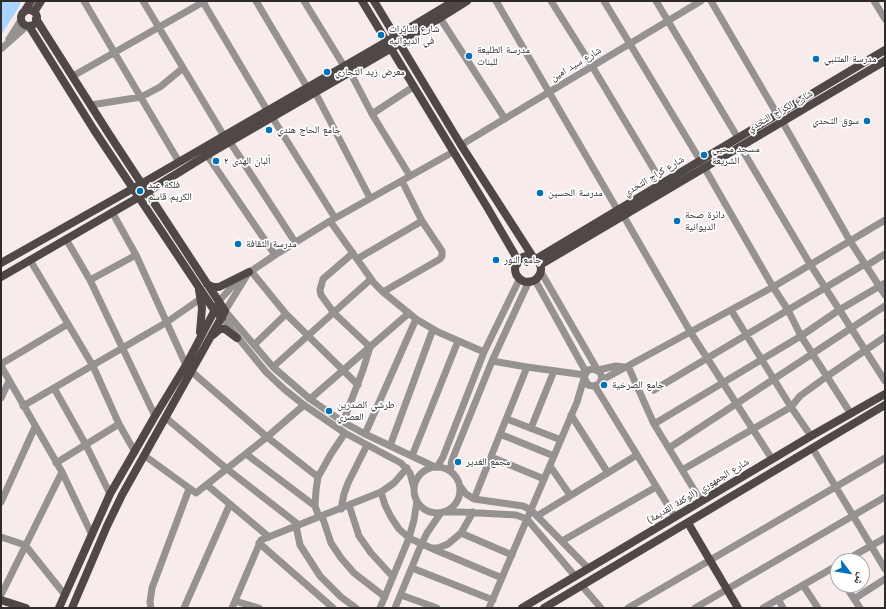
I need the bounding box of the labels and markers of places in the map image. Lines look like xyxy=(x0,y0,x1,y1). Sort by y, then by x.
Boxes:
place label: شارع التايرات في الديوانيه xyxy=(389,23,440,46)
marker: شارع التايرات في الديوانيه xyxy=(376,30,386,40)
place label: مدرسة الطليعة للبنات xyxy=(477,44,530,68)
marker: مدرسة الطليعة للبنات xyxy=(464,51,474,61)
place label: مدرسة المتنبي xyxy=(824,53,877,65)
marker: مدرسة المتنبي xyxy=(811,54,821,64)
place label: معرض زيد التجاري xyxy=(335,66,405,78)
marker: معرض زيد التجاري xyxy=(322,67,332,77)
place label: سوق التحدي xyxy=(812,115,859,127)
marker: سوق التحدي xyxy=(862,116,872,126)
place label: جامع الحاج هندي xyxy=(277,124,341,136)
marker: جامع الحاج هندي xyxy=(264,125,274,135)
place label: مسجد محيي الشريعة xyxy=(712,143,760,166)
marker: مسجد محيي الشريعة xyxy=(699,150,709,160)
place label: ألبان الهدى ٢ xyxy=(224,155,270,167)
marker: ألبان الهدى ٢ xyxy=(211,156,221,166)
place label: فلكة عبد الكريم قاسم xyxy=(148,179,192,202)
marker: فلكة عبد الكريم قاسم xyxy=(135,186,145,196)
place label: مدرسة الحسين xyxy=(548,187,603,199)
marker: مدرسة الحسين xyxy=(535,188,545,198)
place label: دائرة صحة الديوانية xyxy=(685,209,725,232)
marker: دائرة صحة الديوانية xyxy=(672,216,682,226)
place label: مدرسة الثقافة xyxy=(246,238,297,250)
marker: مدرسة الثقافة xyxy=(233,239,243,249)
place label: جامع النور xyxy=(504,254,542,266)
marker: جامع النور xyxy=(491,255,501,265)
place label: جامع الصرخية xyxy=(612,379,664,391)
marker: جامع الصرخية xyxy=(599,380,609,390)
place label: طرشي الصدرين العصري xyxy=(337,399,395,422)
marker: طرشي الصدرين العصري xyxy=(324,406,334,416)
place label: مجمع الغدير xyxy=(466,456,510,468)
marker: مجمع الغدير xyxy=(453,457,463,467)

